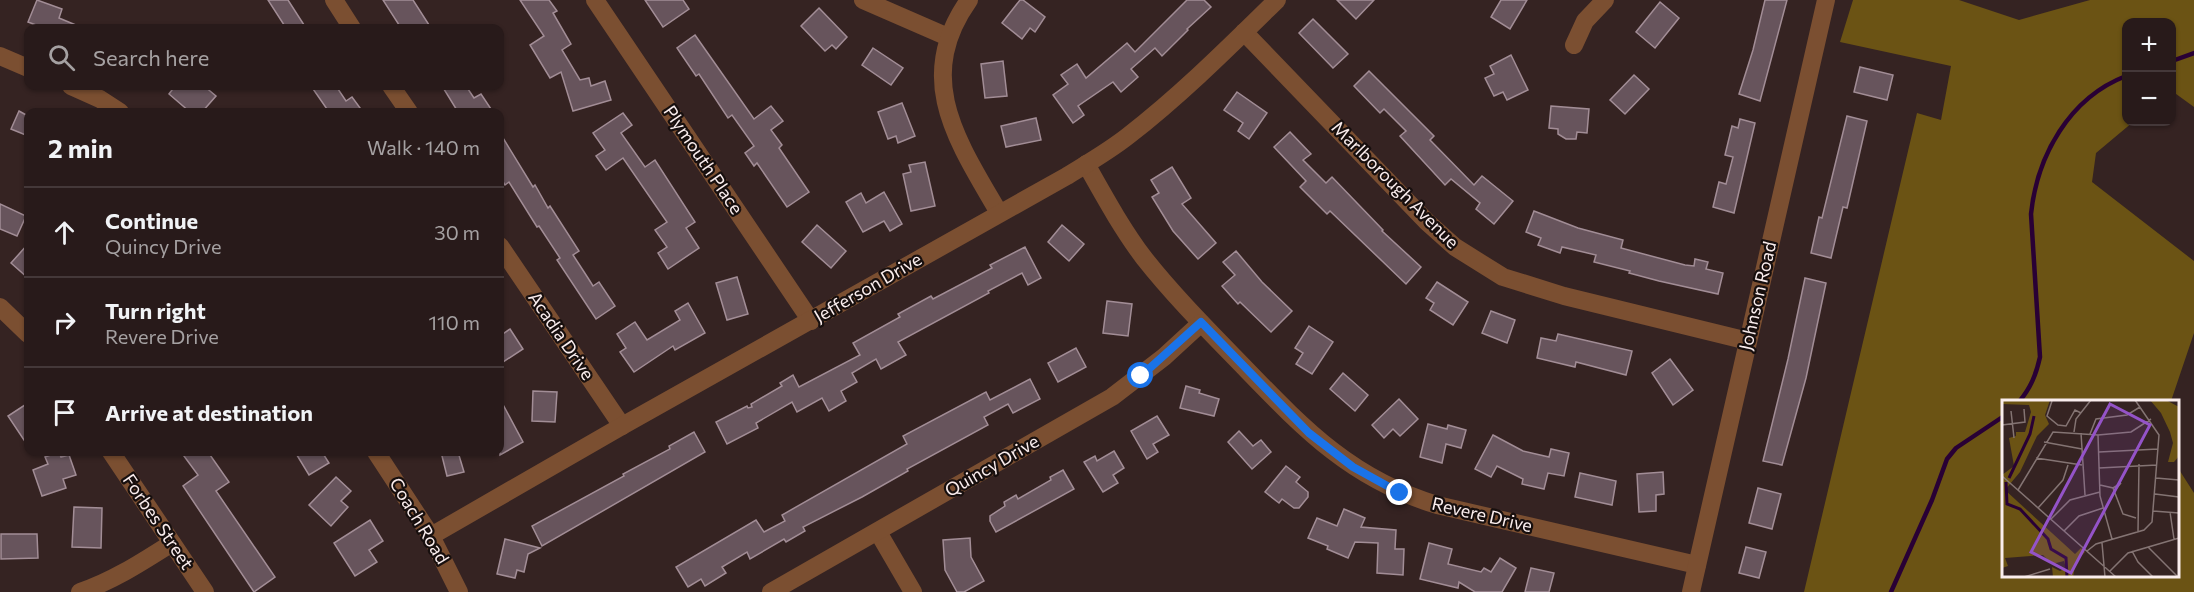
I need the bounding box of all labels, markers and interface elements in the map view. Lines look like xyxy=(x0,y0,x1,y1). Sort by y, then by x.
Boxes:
map controls xyxy=(2122,18,2176,126)
button: + xyxy=(2122,18,2176,72)
search box xyxy=(24,24,504,90)
icon: search xyxy=(45,41,78,74)
text: Search here xyxy=(93,44,209,71)
button: − xyxy=(2122,72,2176,126)
street label: Plymouth Place xyxy=(659,101,748,218)
street label: Marlborough Avenue xyxy=(1328,116,1464,252)
text: 2 min xyxy=(48,132,113,163)
text: Walk · 140 m xyxy=(367,135,480,159)
text: Continue xyxy=(105,207,198,234)
icon: ahead xyxy=(48,216,81,249)
text: 30 m xyxy=(434,220,480,244)
text: Quincy Drive xyxy=(105,234,222,258)
street label: Johnson Road xyxy=(1734,239,1780,353)
street label: Jefferson Drive xyxy=(810,247,925,327)
street label: Acadia Drive xyxy=(524,287,599,384)
text: Turn right xyxy=(105,297,206,324)
icon: right xyxy=(48,306,81,339)
text: 110 m xyxy=(429,310,480,334)
text: Revere Drive xyxy=(105,324,219,348)
route start xyxy=(1127,362,1153,388)
icon: arrive xyxy=(48,396,81,429)
text: Arrive at destination xyxy=(105,399,313,426)
inset map xyxy=(2002,400,2179,577)
street label: Quincy Drive xyxy=(941,429,1042,501)
street label: Forbes Street xyxy=(119,469,199,573)
street label: Coach Road xyxy=(385,473,454,568)
route end xyxy=(1386,479,1412,505)
street label: Revere Drive xyxy=(1430,492,1535,536)

